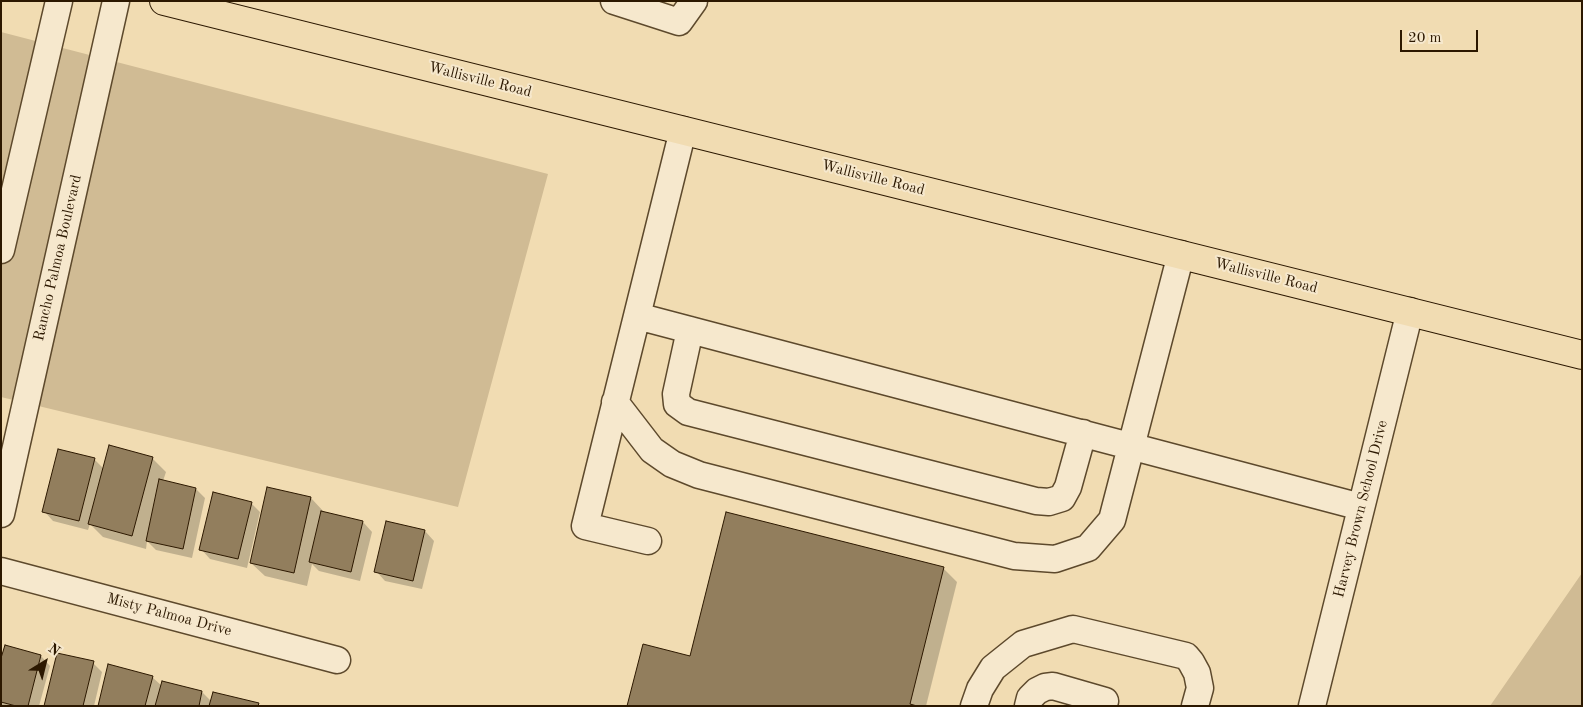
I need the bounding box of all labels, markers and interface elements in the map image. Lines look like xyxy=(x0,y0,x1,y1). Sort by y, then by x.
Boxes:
scale bar xyxy=(1403,20,1480,52)
text: 20 m xyxy=(1408,31,1442,46)
street label: Wallisville Road xyxy=(427,59,533,101)
street label: Wallisville Road xyxy=(820,157,926,199)
street label: Rancho Palmoa Boulevard xyxy=(30,173,86,343)
street label: Wallisville Road xyxy=(1213,255,1319,297)
street label: Harvey Brown School Drive xyxy=(1330,418,1392,600)
street label: Misty Palmoa Drive xyxy=(105,590,233,640)
north arrow xyxy=(20,637,70,687)
text: N xyxy=(45,641,62,659)

